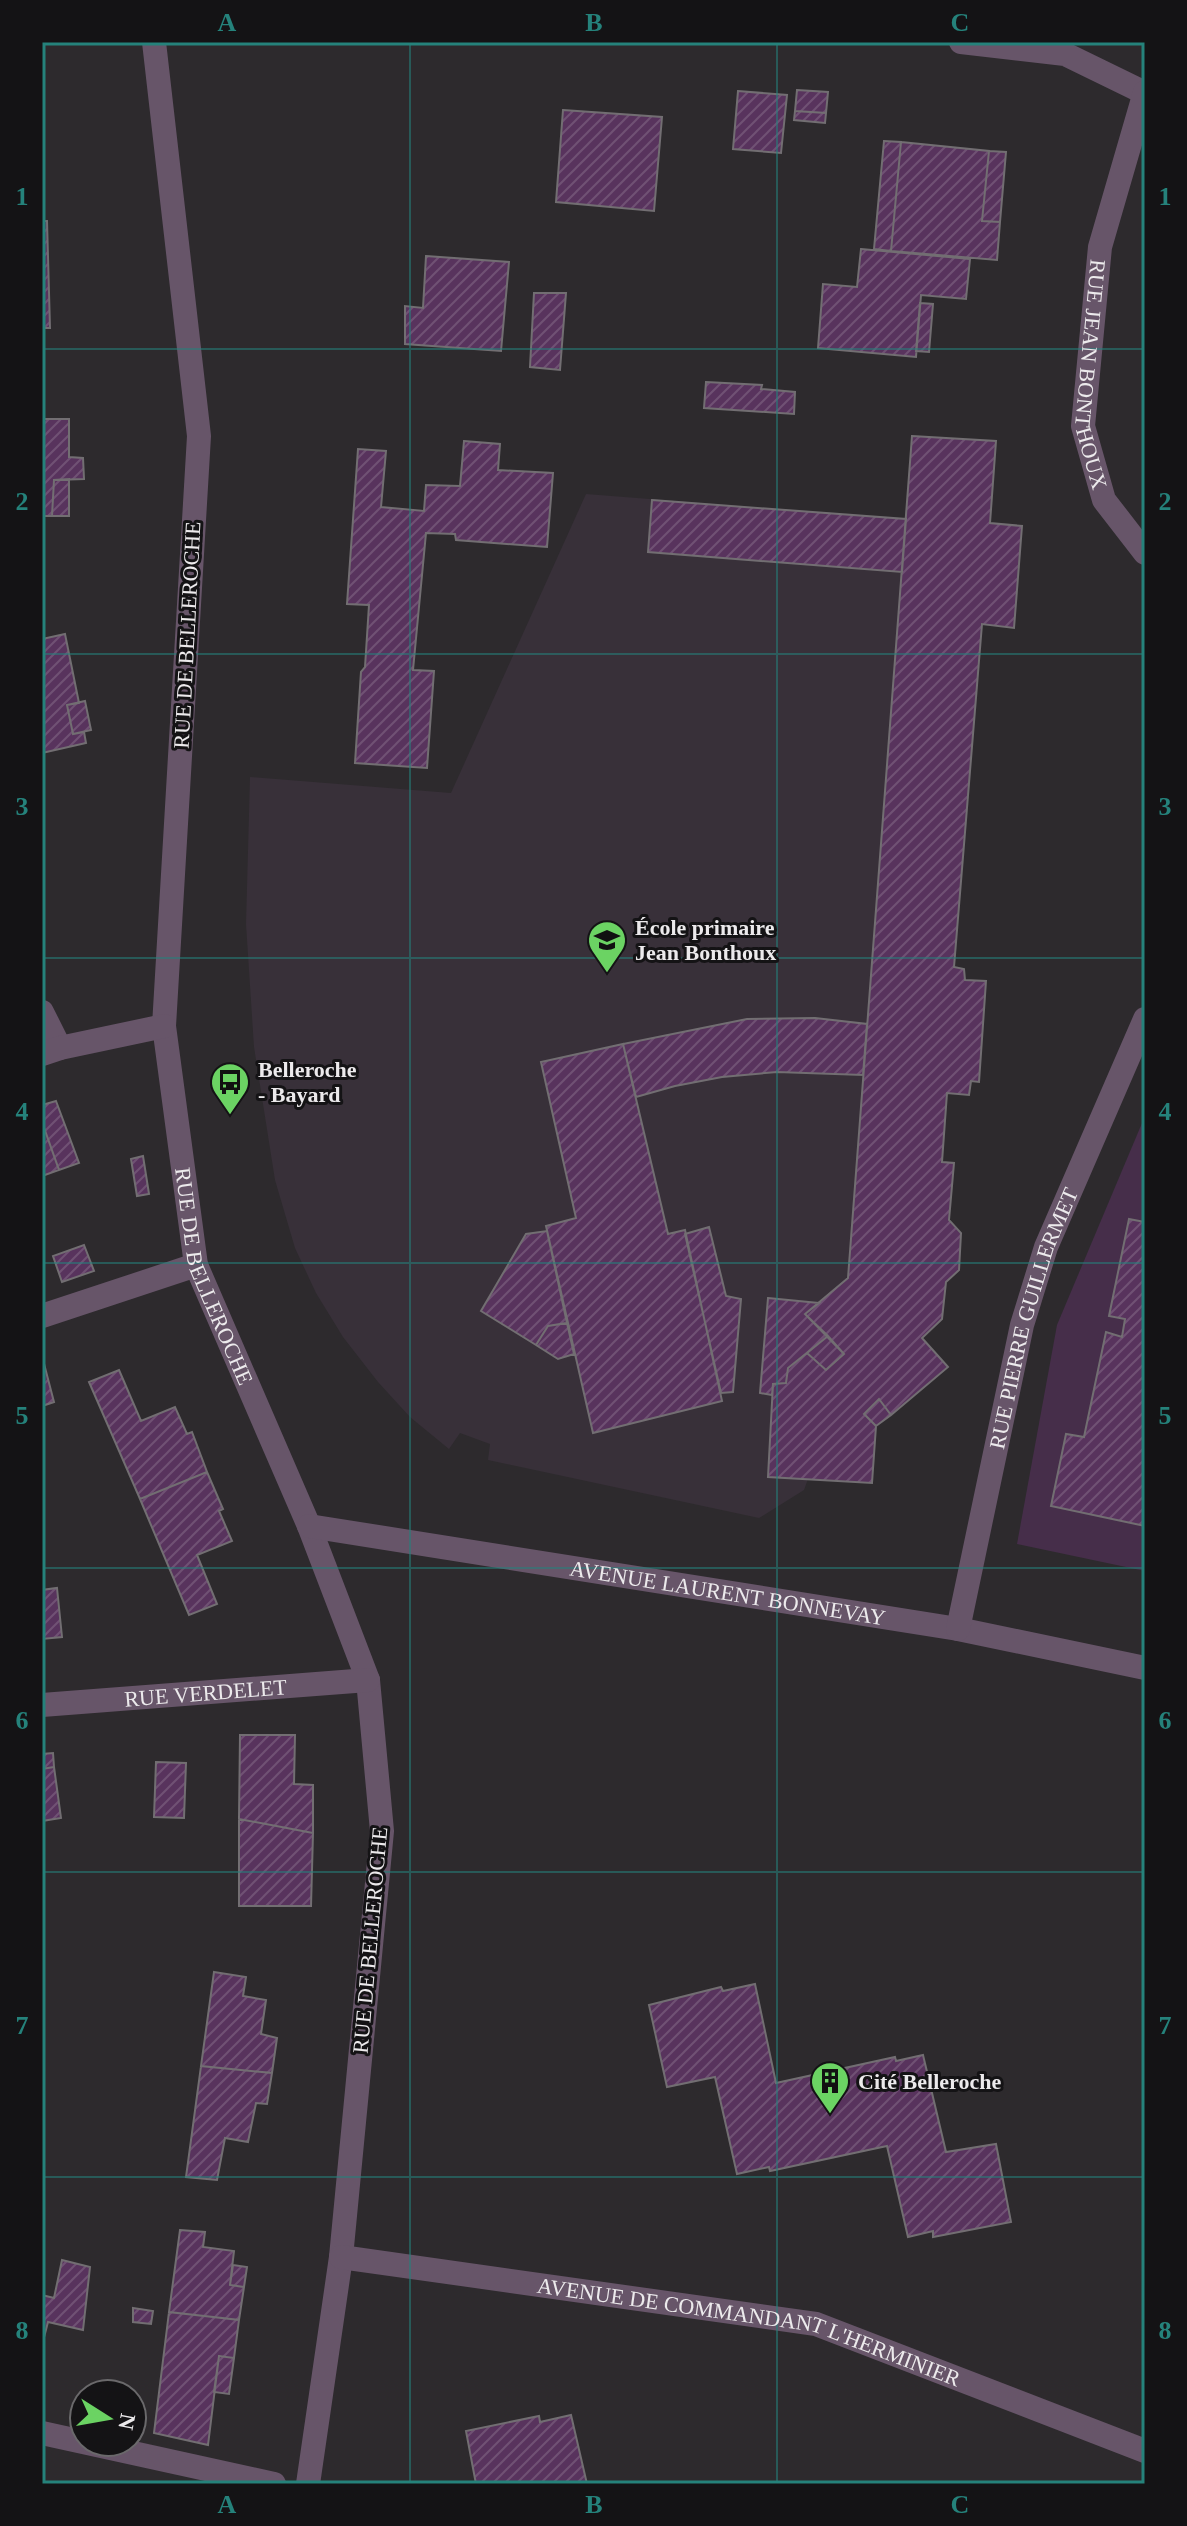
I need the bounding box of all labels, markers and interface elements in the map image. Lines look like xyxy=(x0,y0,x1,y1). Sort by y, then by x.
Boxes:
text: A xyxy=(218,8,237,37)
text: B xyxy=(585,8,603,37)
text: C xyxy=(951,8,969,37)
text: 1 xyxy=(16,182,29,211)
text: 1 xyxy=(1159,182,1172,211)
street label: RUE JEAN BONTHOUX xyxy=(1070,258,1113,492)
text: 2 xyxy=(16,487,29,516)
text: 2 xyxy=(1159,487,1172,516)
street label: RUE DE BELLEROCHE xyxy=(169,521,205,749)
text: 3 xyxy=(16,792,29,821)
text: 3 xyxy=(1159,792,1172,821)
place label: École primaire Jean Bonthoux xyxy=(635,915,776,965)
school or university icon: École primaire Jean Bonthoux xyxy=(586,919,628,974)
place label: Belleroche - Bayard xyxy=(258,1057,357,1107)
bus stop icon: Belleroche - Bayard xyxy=(209,1061,251,1116)
text: 4 xyxy=(16,1097,29,1126)
text: 4 xyxy=(1159,1097,1172,1126)
street label: RUE DE BELLEROCHE xyxy=(171,1166,259,1388)
street label: RUE PIERRE GUILLERMET xyxy=(984,1183,1083,1451)
text: 5 xyxy=(16,1401,29,1430)
text: 5 xyxy=(1159,1401,1172,1430)
street label: AVENUE LAURENT BONNEVAY xyxy=(568,1555,888,1630)
street label: RUE VERDELET xyxy=(123,1674,288,1711)
text: 6 xyxy=(16,1706,29,1735)
text: 6 xyxy=(1159,1706,1172,1735)
street label: RUE DE BELLEROCHE xyxy=(348,1826,392,2054)
text: 7 xyxy=(16,2011,29,2040)
text: 7 xyxy=(1159,2011,1172,2040)
building icon: Cité Belleroche xyxy=(809,2060,851,2115)
place label: Cité Belleroche xyxy=(858,2069,1001,2094)
street label: AVENUE DE COMMANDANT L'HERMINIER xyxy=(536,2272,964,2391)
text: 8 xyxy=(16,2316,29,2345)
text: 8 xyxy=(1159,2316,1172,2345)
north arrow xyxy=(68,2378,148,2458)
text: N xyxy=(113,2412,141,2432)
text: A xyxy=(218,2490,237,2519)
text: B xyxy=(585,2490,603,2519)
text: C xyxy=(951,2490,969,2519)

